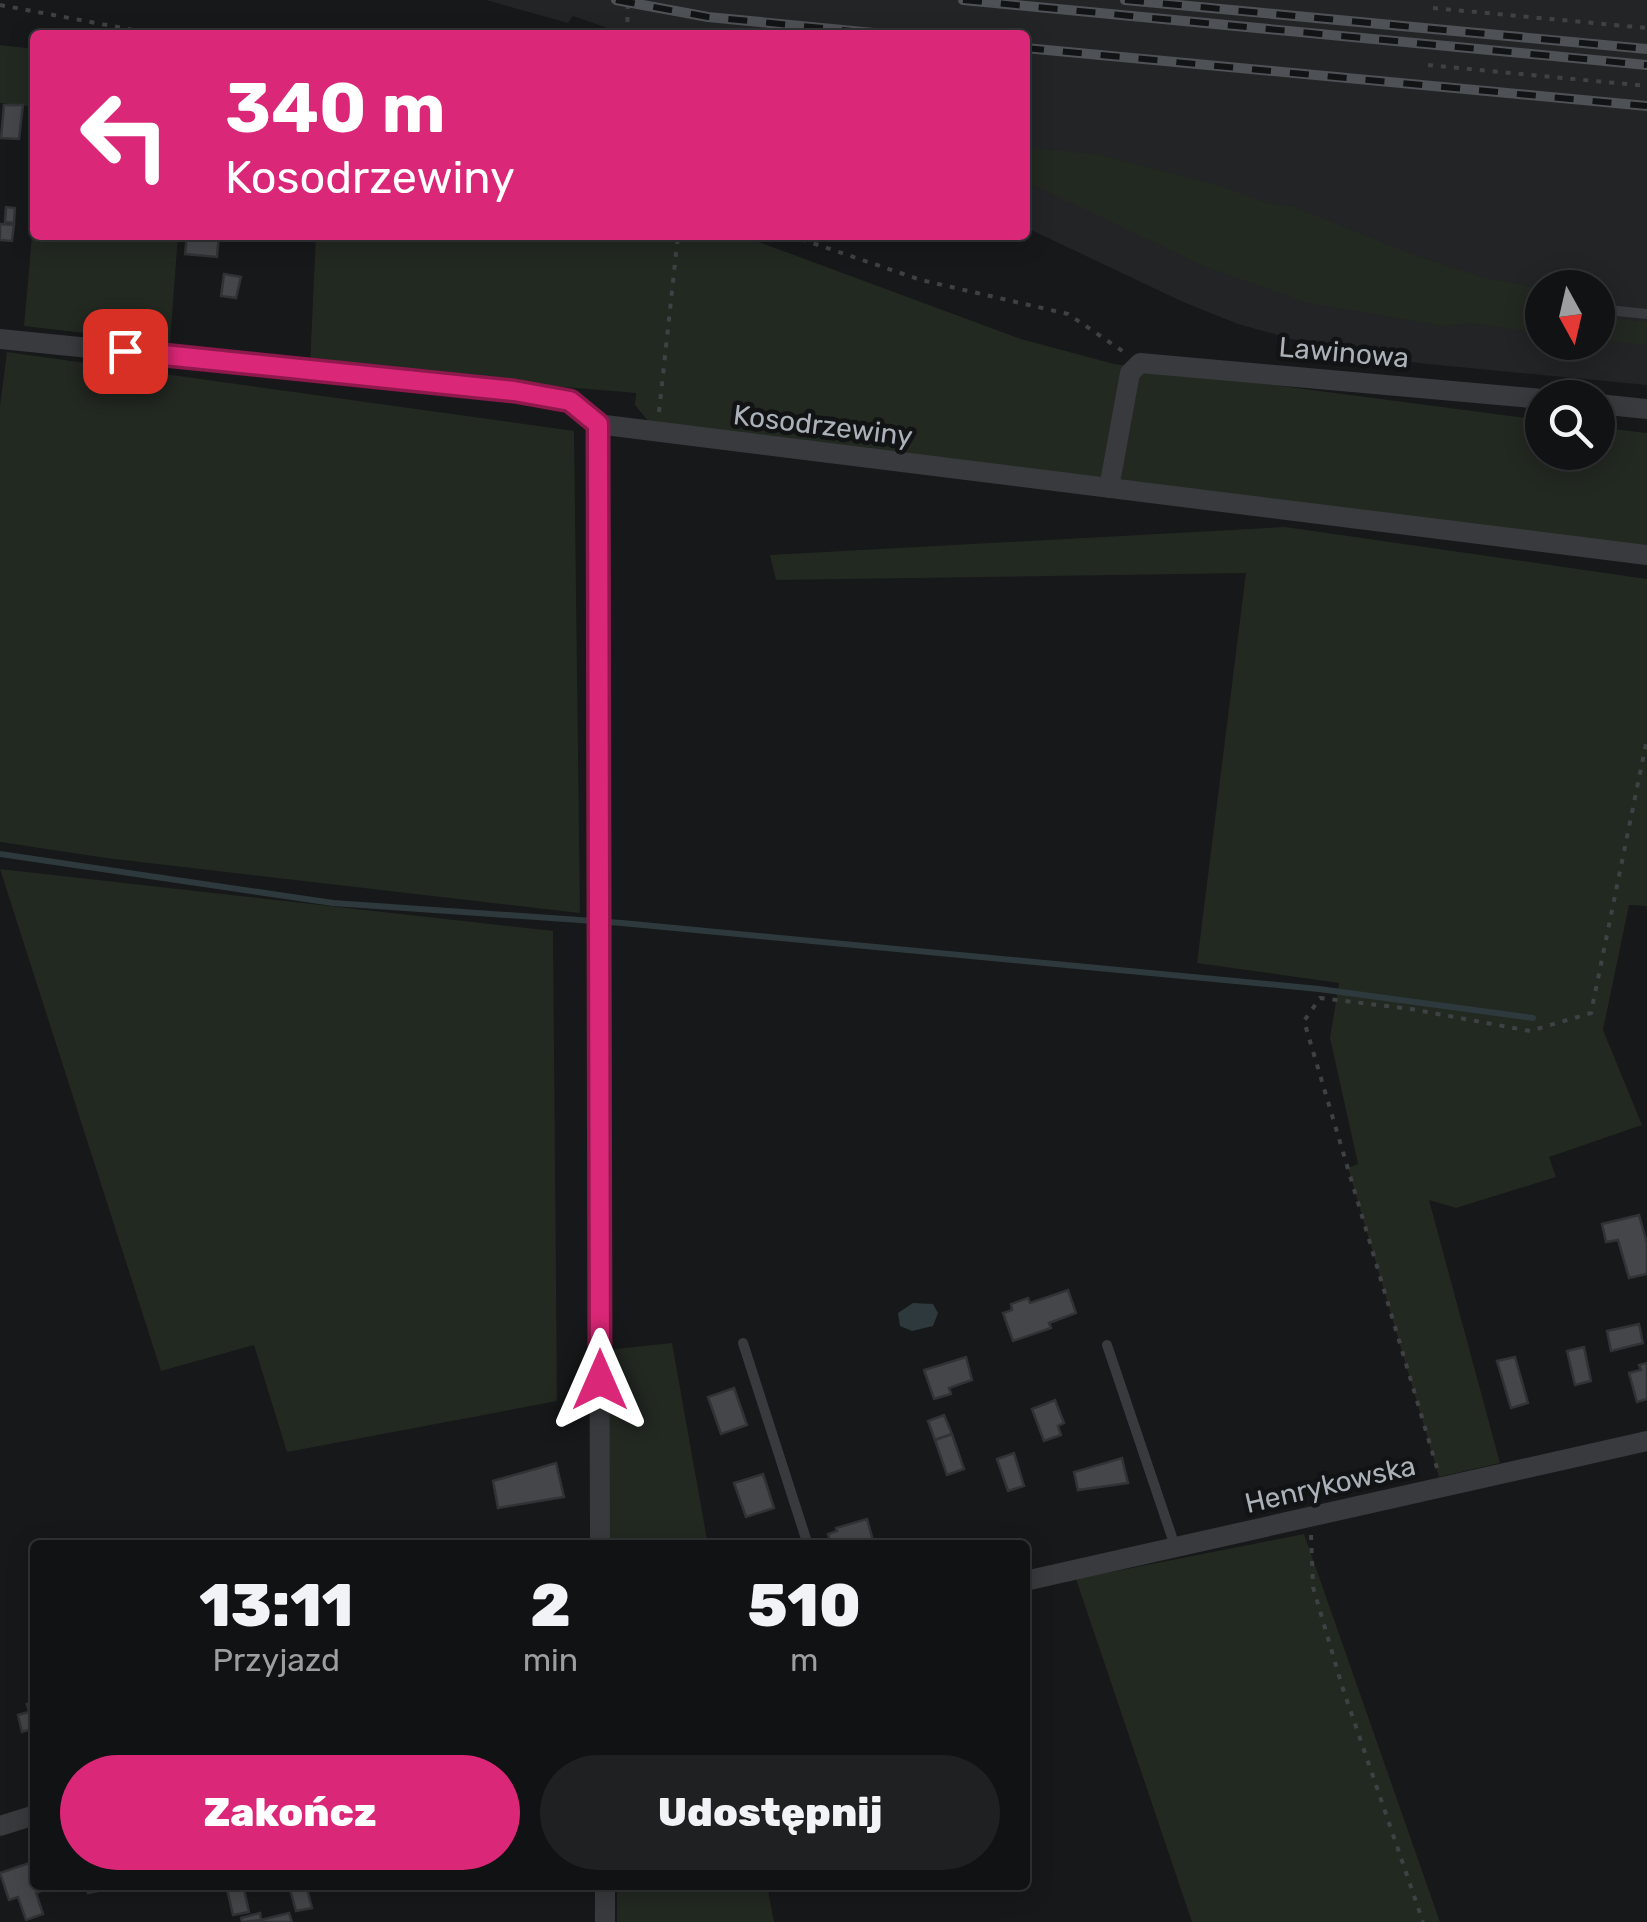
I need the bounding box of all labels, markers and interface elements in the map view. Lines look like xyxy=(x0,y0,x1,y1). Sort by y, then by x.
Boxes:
text: 340 m xyxy=(225,67,446,150)
icon: left xyxy=(60,70,190,200)
text: Kosodrzewiny xyxy=(225,151,515,204)
north arrow xyxy=(1525,270,1615,360)
map controls xyxy=(1525,270,1615,470)
pin xyxy=(83,309,168,394)
icon: arrive xyxy=(98,324,153,379)
street label: Lawinowa xyxy=(1277,330,1410,375)
button: search xyxy=(1525,380,1615,470)
street label: Kosodrzewiny xyxy=(731,398,914,453)
position arrow xyxy=(548,1328,652,1432)
street label: Henrykowska xyxy=(1242,1449,1419,1520)
text: 13:11 xyxy=(199,1570,353,1641)
text: 2 xyxy=(530,1570,571,1641)
text: 510 xyxy=(747,1570,861,1641)
text: Przyjazd xyxy=(213,1641,340,1679)
text: min xyxy=(523,1641,578,1679)
text: m xyxy=(790,1641,818,1679)
button: Zakończ xyxy=(60,1755,520,1870)
button: Udostępnij xyxy=(540,1755,1000,1870)

